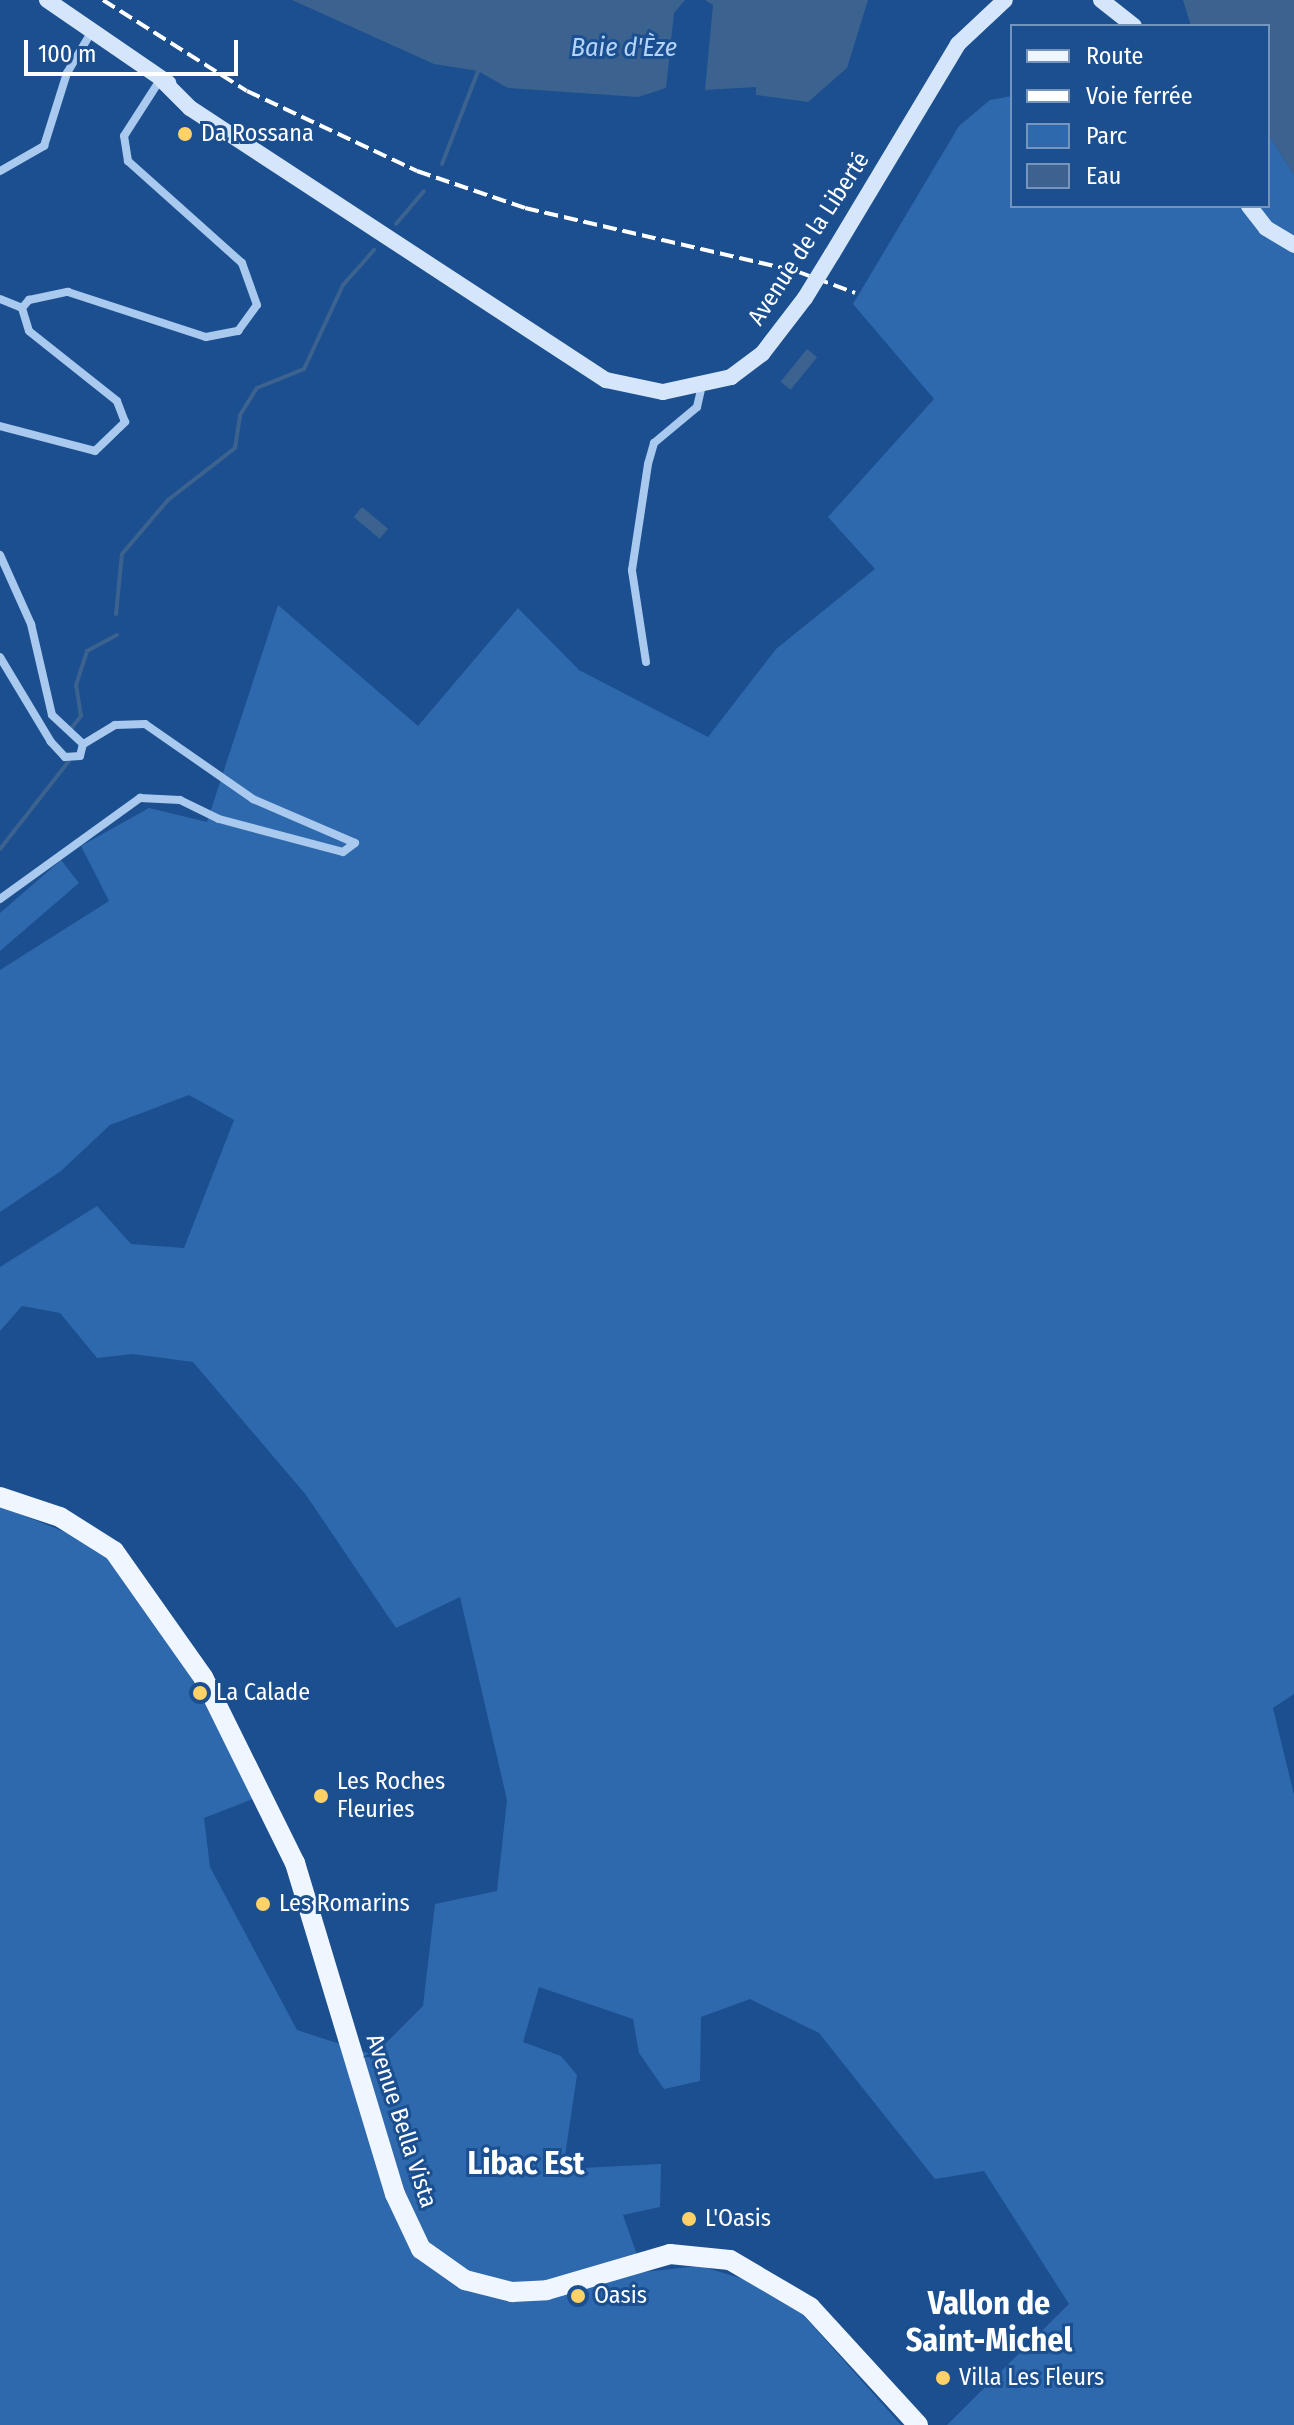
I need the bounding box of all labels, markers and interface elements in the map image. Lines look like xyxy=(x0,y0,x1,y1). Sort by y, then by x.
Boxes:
scale bar xyxy=(28,24,242,74)
legend xyxy=(1010,24,1270,208)
water label: Baie d'Èze xyxy=(571,32,677,64)
text: 100 m xyxy=(38,40,96,68)
text: Route xyxy=(1086,42,1143,70)
text: Voie ferrée xyxy=(1086,82,1193,110)
place label: Da Rossana xyxy=(201,120,314,148)
text: Parc xyxy=(1086,122,1127,150)
marker: Da Rossana xyxy=(176,125,194,143)
street label: Avenue de la Liberté xyxy=(742,147,876,331)
text: Eau xyxy=(1086,162,1121,190)
place label: La Calade xyxy=(216,1679,310,1707)
marker: La Calade xyxy=(191,1684,209,1702)
place label: Les Roches Fleuries xyxy=(337,1768,445,1824)
marker: Les Roches Fleuries xyxy=(312,1787,330,1805)
place label: Les Romarins xyxy=(279,1890,410,1918)
marker: Les Romarins xyxy=(254,1895,272,1913)
street label: Avenue Bella Vista xyxy=(359,2031,443,2211)
district label: Libac Est xyxy=(467,2144,585,2182)
place label: L'Oasis xyxy=(705,2205,771,2233)
marker: L'Oasis xyxy=(680,2210,698,2228)
place label: Oasis xyxy=(594,2282,647,2310)
district label: Vallon de Saint-Michel xyxy=(906,2285,1072,2360)
marker: Oasis xyxy=(569,2287,587,2305)
place label: Villa Les Fleurs xyxy=(959,2364,1104,2392)
marker: Villa Les Fleurs xyxy=(934,2369,952,2387)

